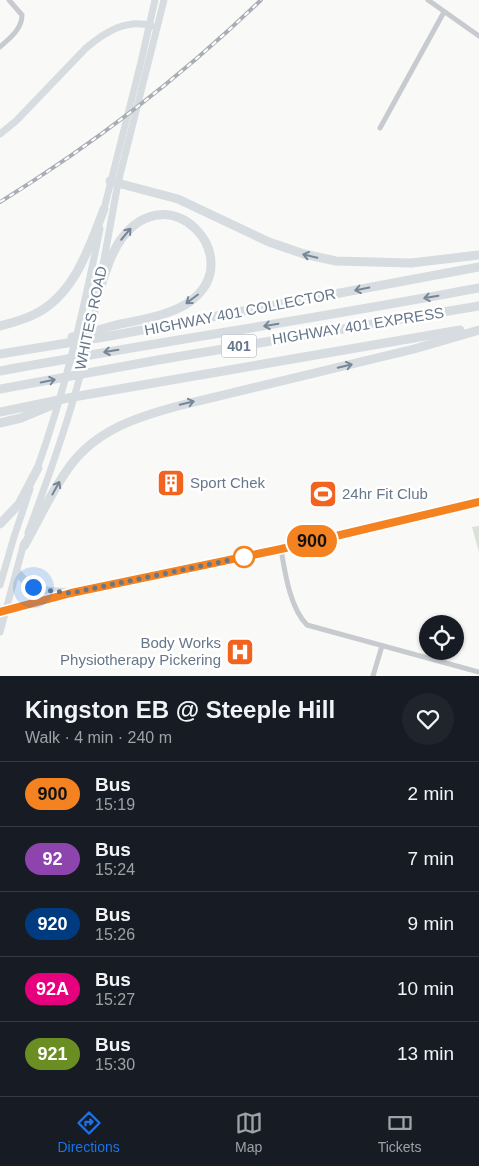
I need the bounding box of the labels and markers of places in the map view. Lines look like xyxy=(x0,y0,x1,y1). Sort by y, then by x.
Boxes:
building icon: Sport Chek xyxy=(156,468,186,498)
place label: Sport Chek xyxy=(190,474,266,491)
sports icon: 24hr Fit Club xyxy=(308,479,338,509)
place label: 24hr Fit Club xyxy=(342,485,428,502)
unlabelled marker xyxy=(233,546,255,568)
place label: Body Works Physiotherapy Pickering xyxy=(60,634,221,668)
hospital icon: Body Works Physiotherapy Pickering xyxy=(225,637,255,667)

